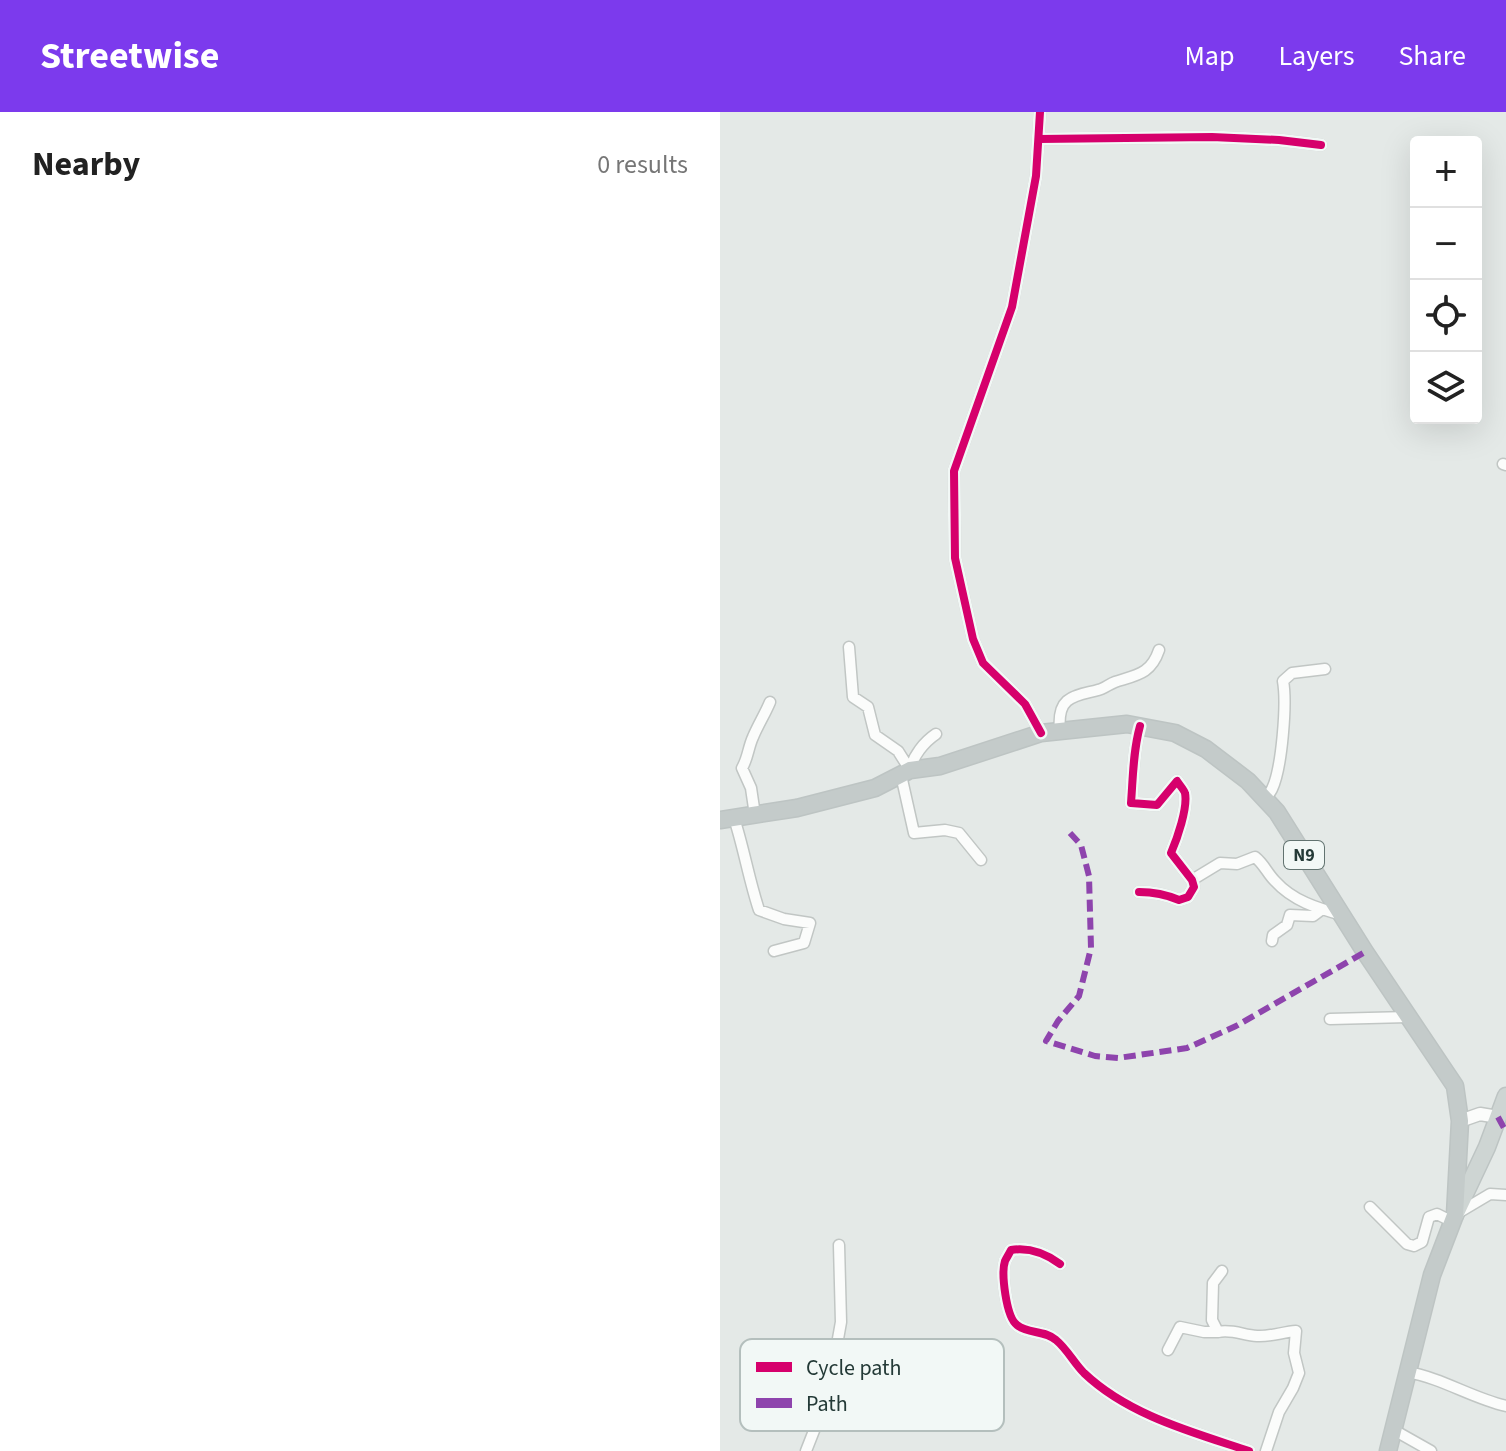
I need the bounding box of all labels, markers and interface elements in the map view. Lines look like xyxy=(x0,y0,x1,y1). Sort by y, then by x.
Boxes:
text: Streetwise xyxy=(40,29,219,83)
text: Map xyxy=(1184,36,1234,76)
text: Layers xyxy=(1278,36,1354,76)
text: Share xyxy=(1398,36,1466,76)
map controls xyxy=(1410,136,1482,424)
button: + xyxy=(1410,136,1482,208)
text: Nearby xyxy=(32,140,140,189)
text: 0 results xyxy=(597,146,688,183)
button: − xyxy=(1410,208,1482,280)
button: locate xyxy=(1410,280,1482,352)
button: layers xyxy=(1410,352,1482,424)
road number: N9 xyxy=(1284,841,1324,869)
legend xyxy=(740,1339,1004,1431)
text: Cycle path xyxy=(806,1352,902,1384)
text: Path xyxy=(806,1388,848,1420)

